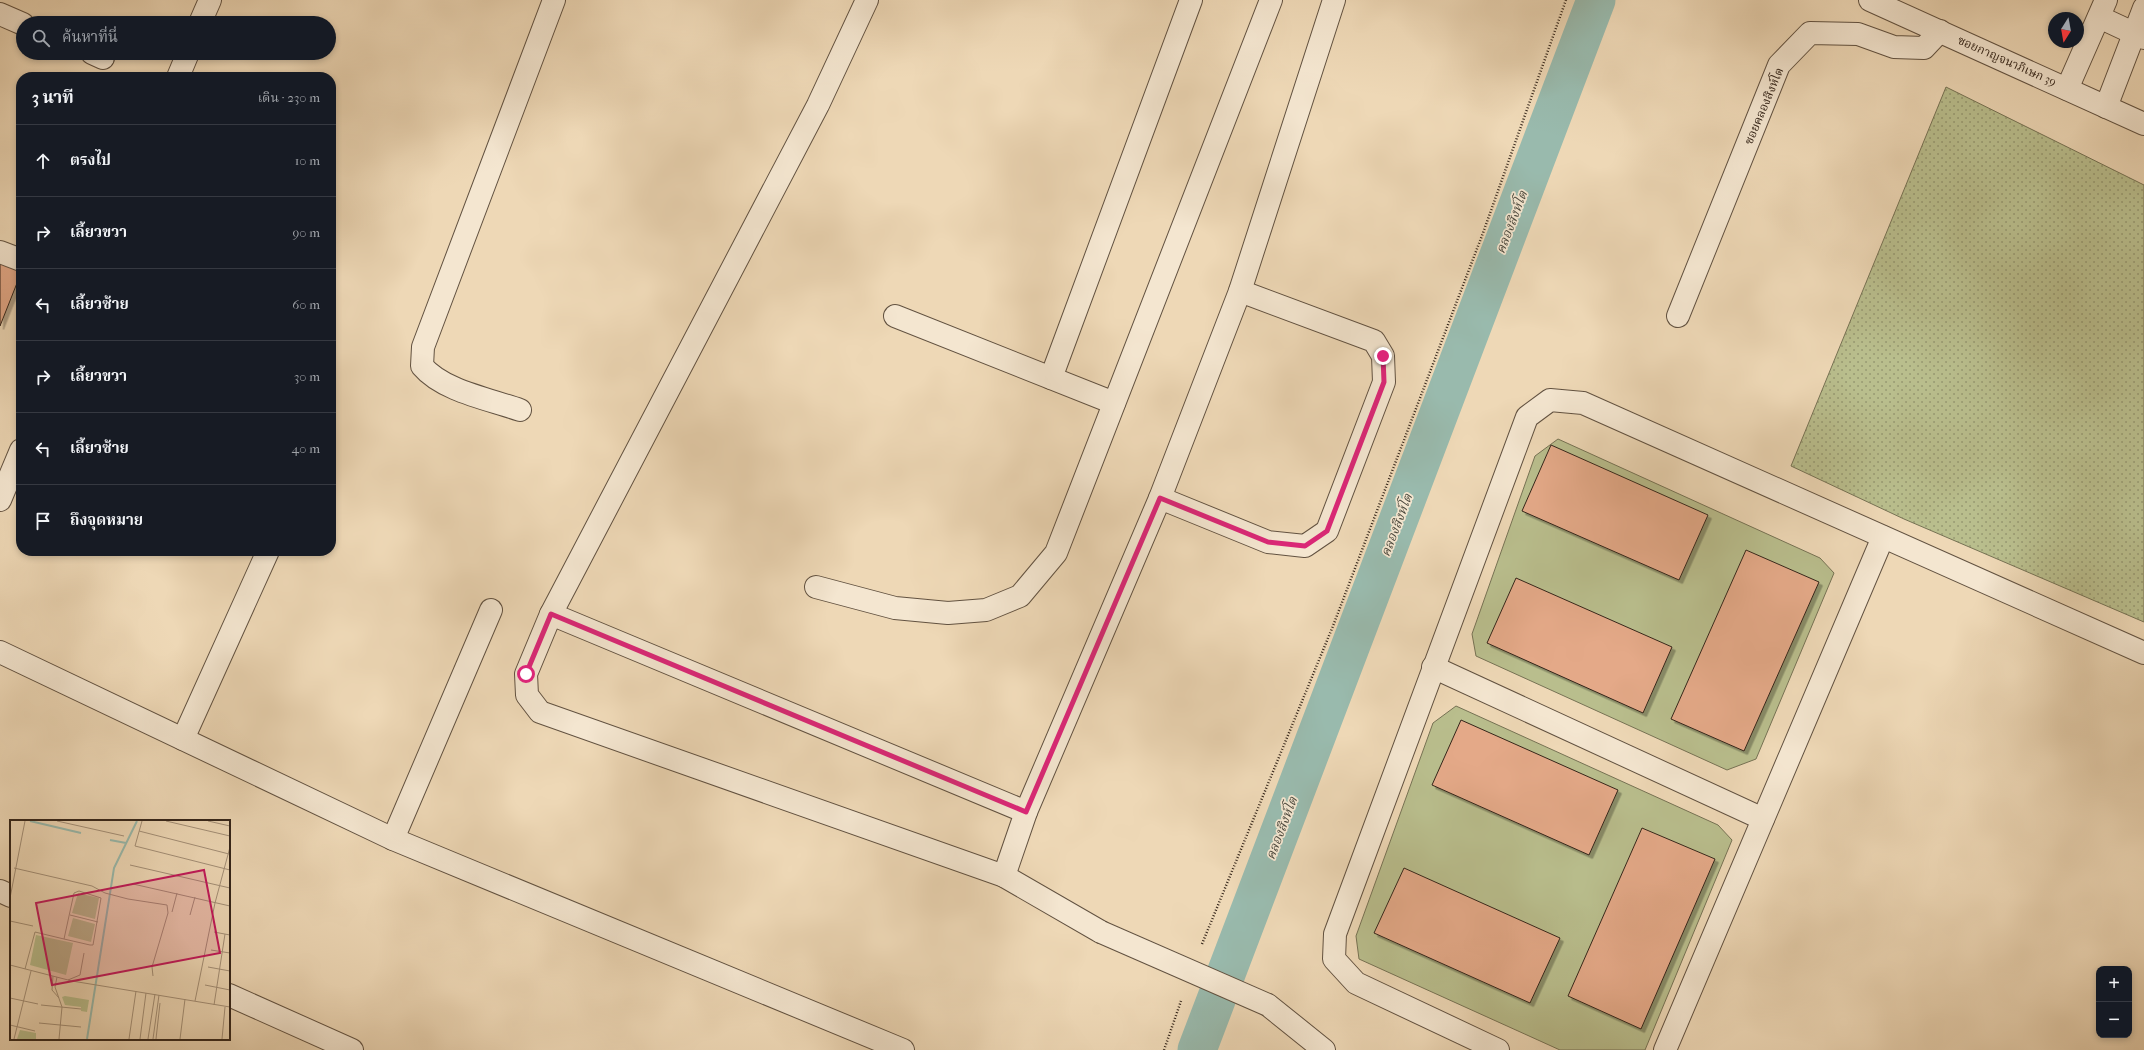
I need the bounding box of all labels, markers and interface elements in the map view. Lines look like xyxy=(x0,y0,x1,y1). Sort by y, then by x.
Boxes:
north arrow xyxy=(2048,12,2084,48)
search box xyxy=(16,16,336,60)
icon: search xyxy=(30,27,52,49)
text: ค้นหาที่นี่ xyxy=(62,28,118,46)
street label: ซอยกาญจนาภิเษก 39 xyxy=(1955,33,2059,89)
street label: ซอยคลองสิงห์โต xyxy=(1740,65,1787,147)
text: 3 นาที xyxy=(32,87,74,107)
text: เดิน · 230 m xyxy=(258,90,320,105)
icon: ahead xyxy=(32,150,54,172)
text: ตรงไป xyxy=(70,151,111,169)
text: 10 m xyxy=(295,153,320,168)
water label: คลองสิงห์โต xyxy=(1491,187,1531,256)
icon: right xyxy=(32,222,54,244)
text: เลี้ยวขวา xyxy=(70,223,127,241)
text: 90 m xyxy=(292,225,320,240)
icon: left xyxy=(32,294,54,316)
text: เลี้ยวซ้าย xyxy=(70,295,129,313)
text: 60 m xyxy=(292,297,320,312)
route end xyxy=(1374,347,1392,365)
icon: right xyxy=(32,366,54,388)
text: เลี้ยวขวา xyxy=(70,367,127,385)
text: 30 m xyxy=(294,369,320,384)
icon: left xyxy=(32,438,54,460)
text: เลี้ยวซ้าย xyxy=(70,439,129,457)
text: 40 m xyxy=(292,441,320,456)
water label: คลองสิงห์โต xyxy=(1376,490,1416,559)
icon: arrive xyxy=(32,510,54,532)
text: ถึงจุดหมาย xyxy=(70,511,143,529)
route start xyxy=(517,665,535,683)
water label: คลองสิงห์โต xyxy=(1261,793,1301,862)
inset map xyxy=(10,820,230,1040)
map controls xyxy=(2096,966,2132,1038)
button: + xyxy=(2096,966,2132,1002)
button: − xyxy=(2096,1002,2132,1038)

